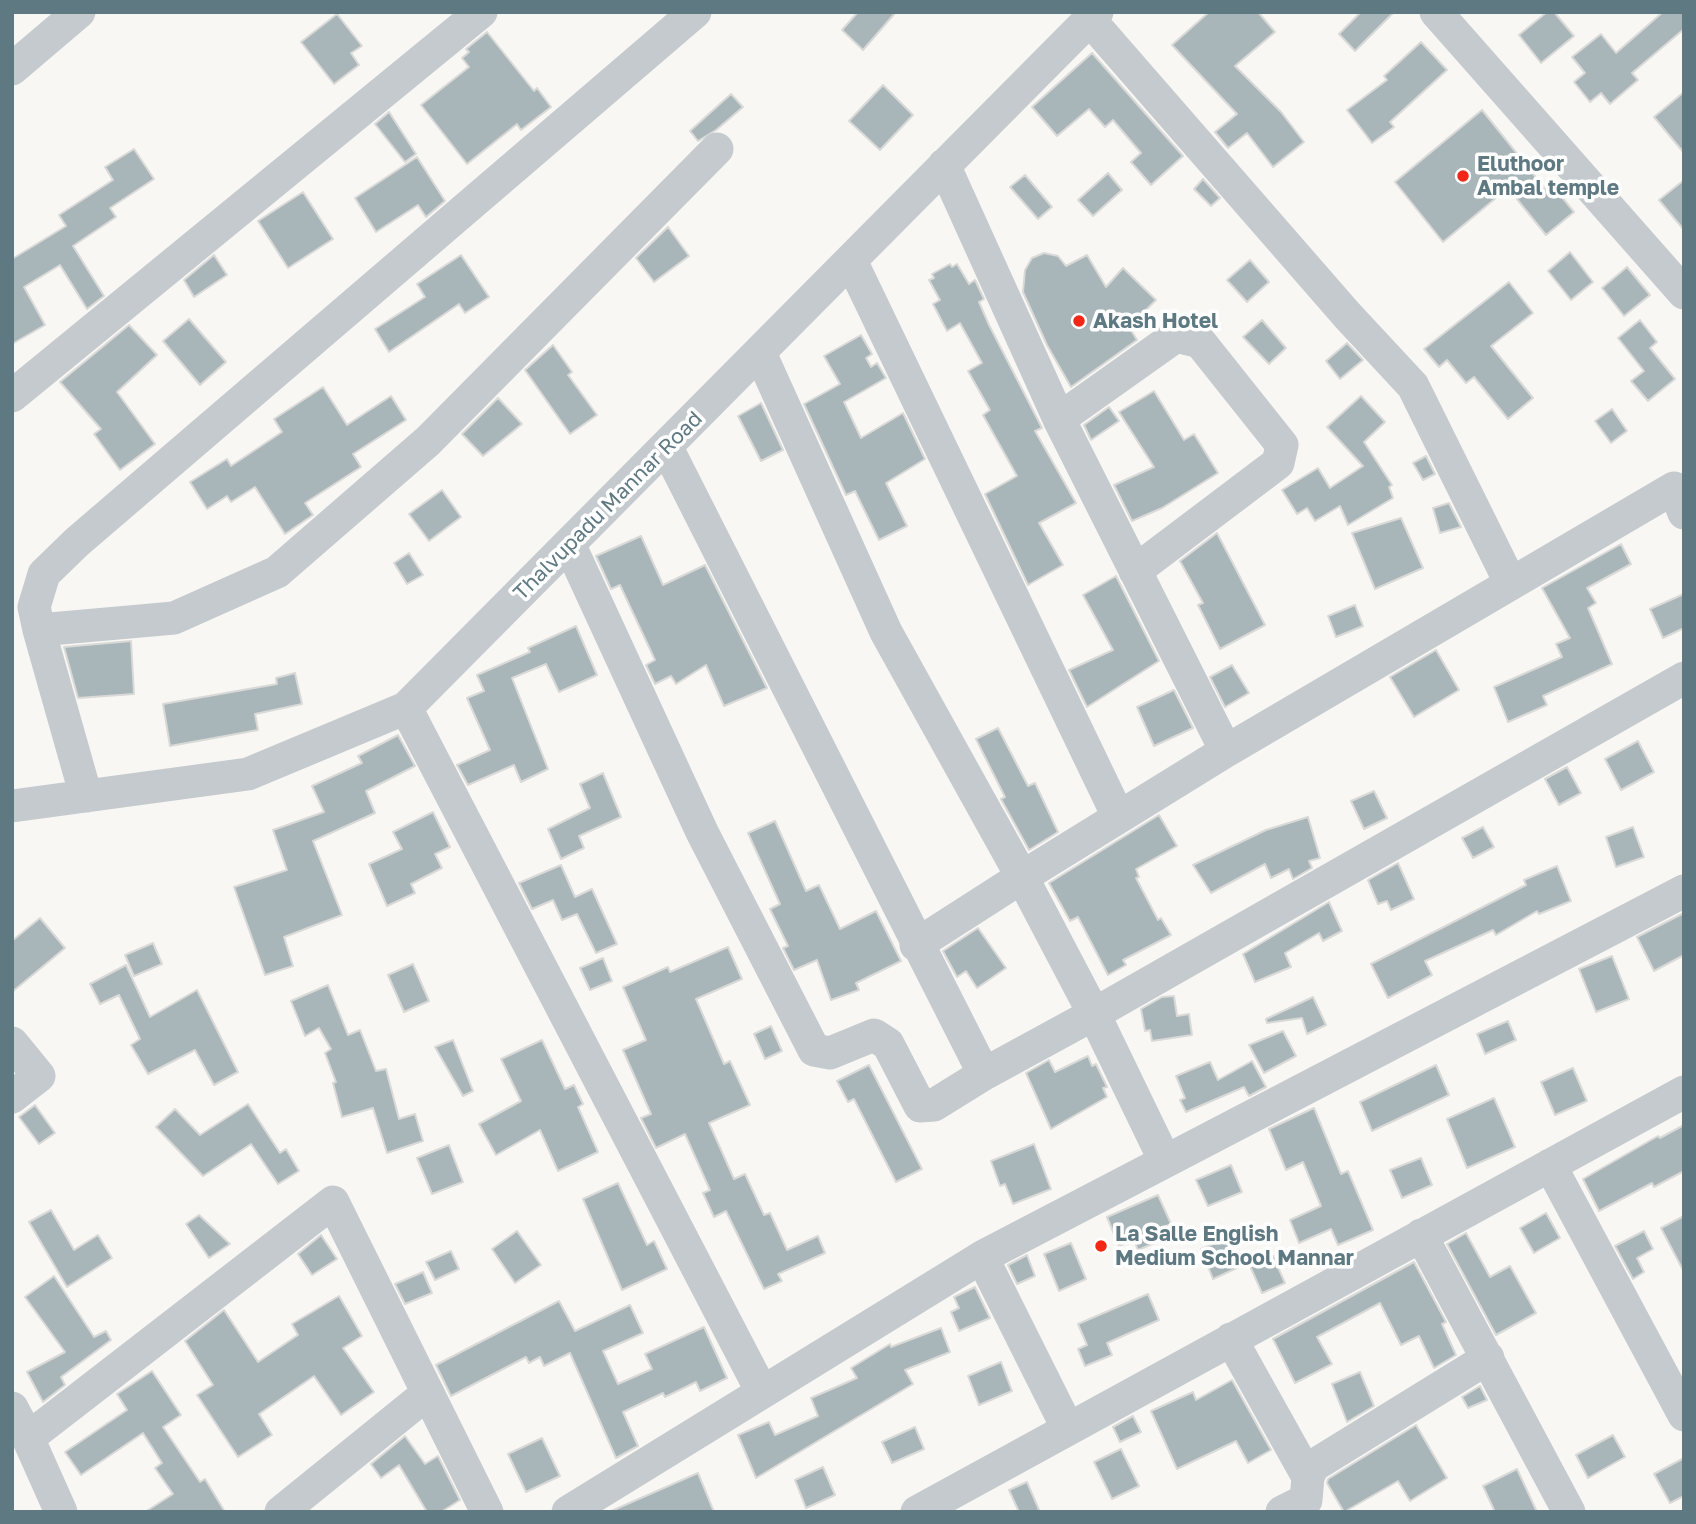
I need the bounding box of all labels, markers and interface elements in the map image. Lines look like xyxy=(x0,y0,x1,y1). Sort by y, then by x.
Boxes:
place label: Eluthoor Ambal temple xyxy=(1477,151,1619,201)
marker: Eluthoor Ambal temple xyxy=(1455,168,1471,184)
place label: Akash Hotel xyxy=(1093,308,1218,334)
marker: Akash Hotel xyxy=(1071,313,1087,329)
street label: Thalvupadu Mannar Road xyxy=(508,406,708,606)
place label: La Salle English Medium School Mannar xyxy=(1115,1221,1354,1271)
marker: La Salle English Medium School Mannar xyxy=(1093,1238,1109,1254)

